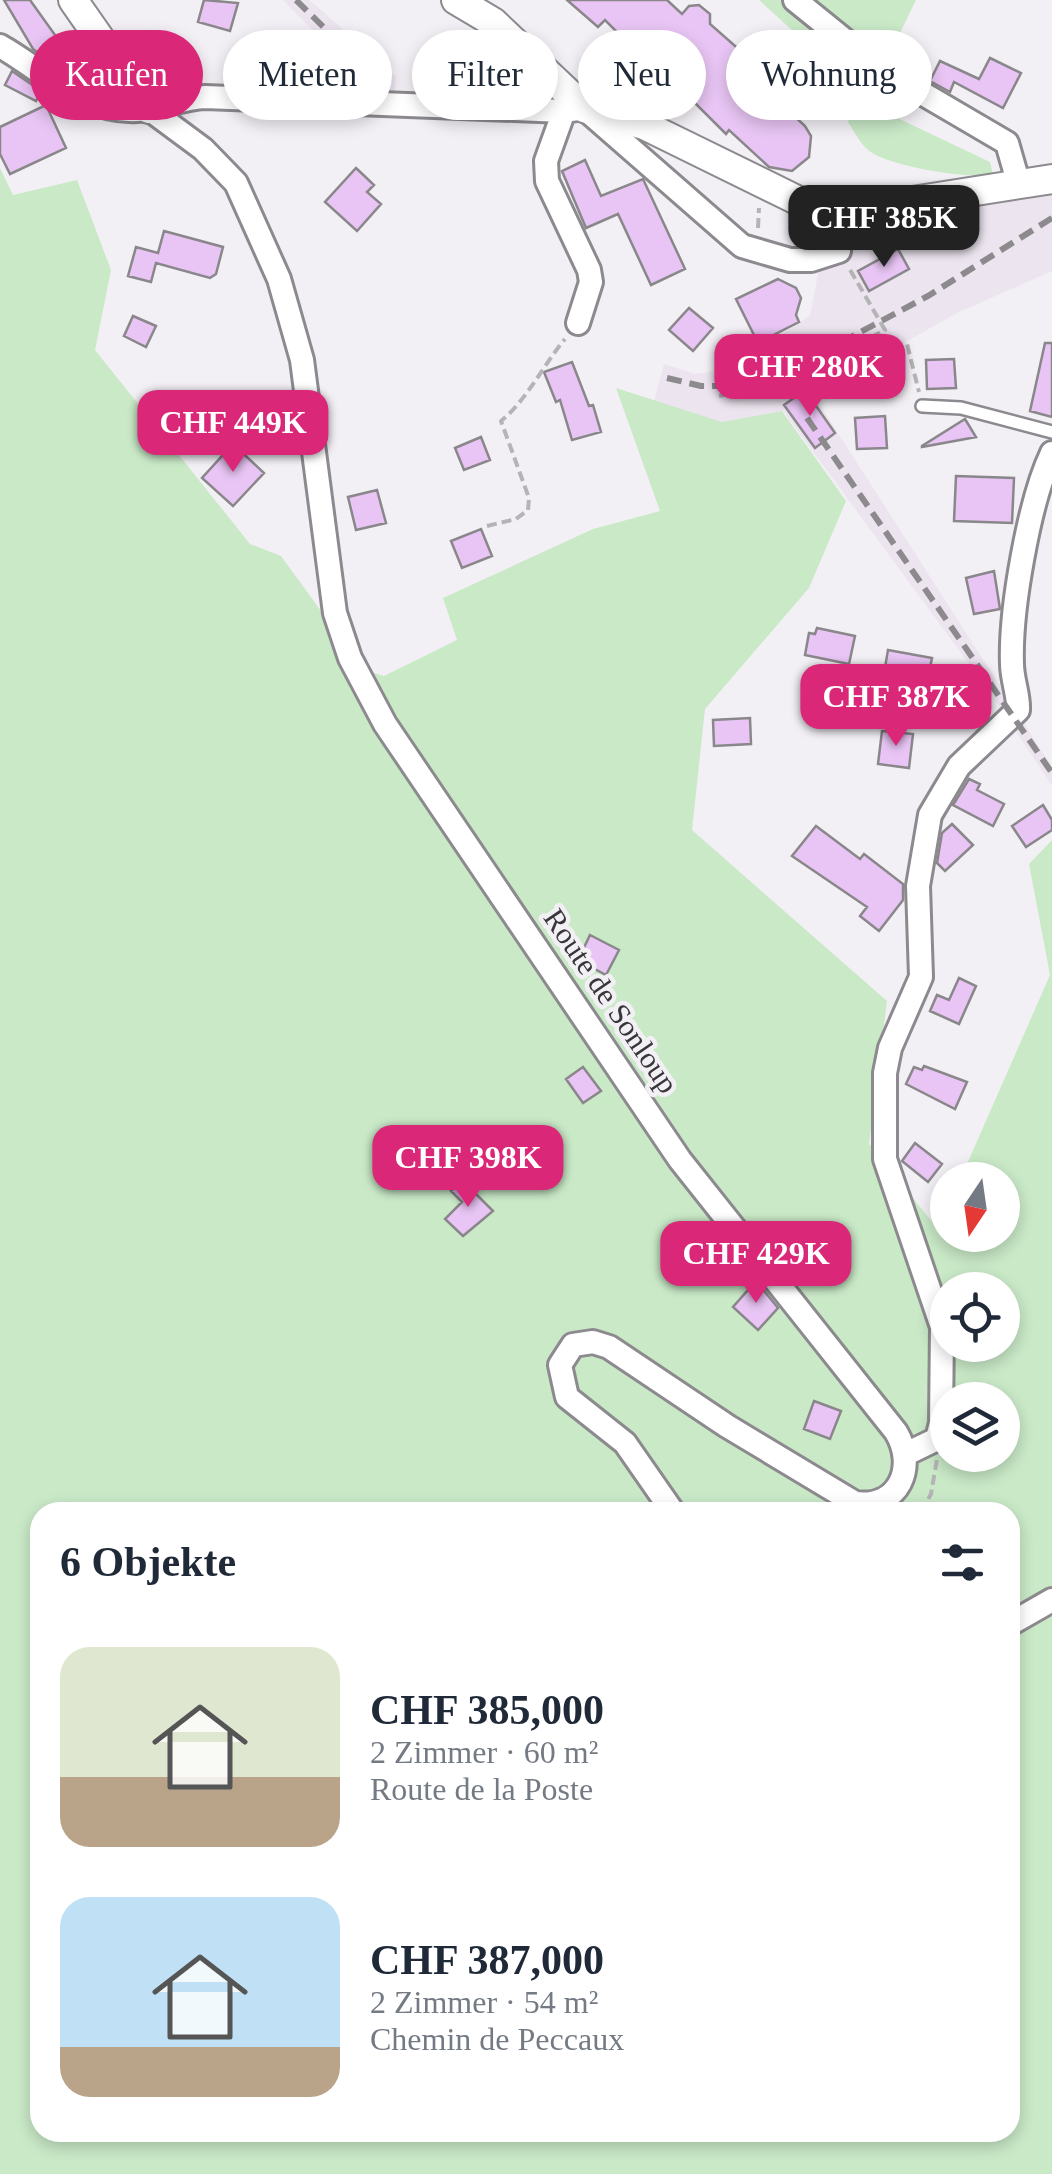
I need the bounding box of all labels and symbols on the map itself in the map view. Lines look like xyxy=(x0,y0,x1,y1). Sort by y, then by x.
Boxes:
pin: CHF 385K xyxy=(781,185,987,270)
pin: CHF 280K xyxy=(707,334,913,419)
pin: CHF 449K xyxy=(130,390,336,475)
pin: CHF 387K xyxy=(793,664,999,749)
street label: Route de Sonloup xyxy=(538,902,685,1099)
pin: CHF 398K xyxy=(365,1125,571,1210)
north arrow xyxy=(930,1162,1020,1252)
pin: CHF 429K xyxy=(653,1221,859,1306)

